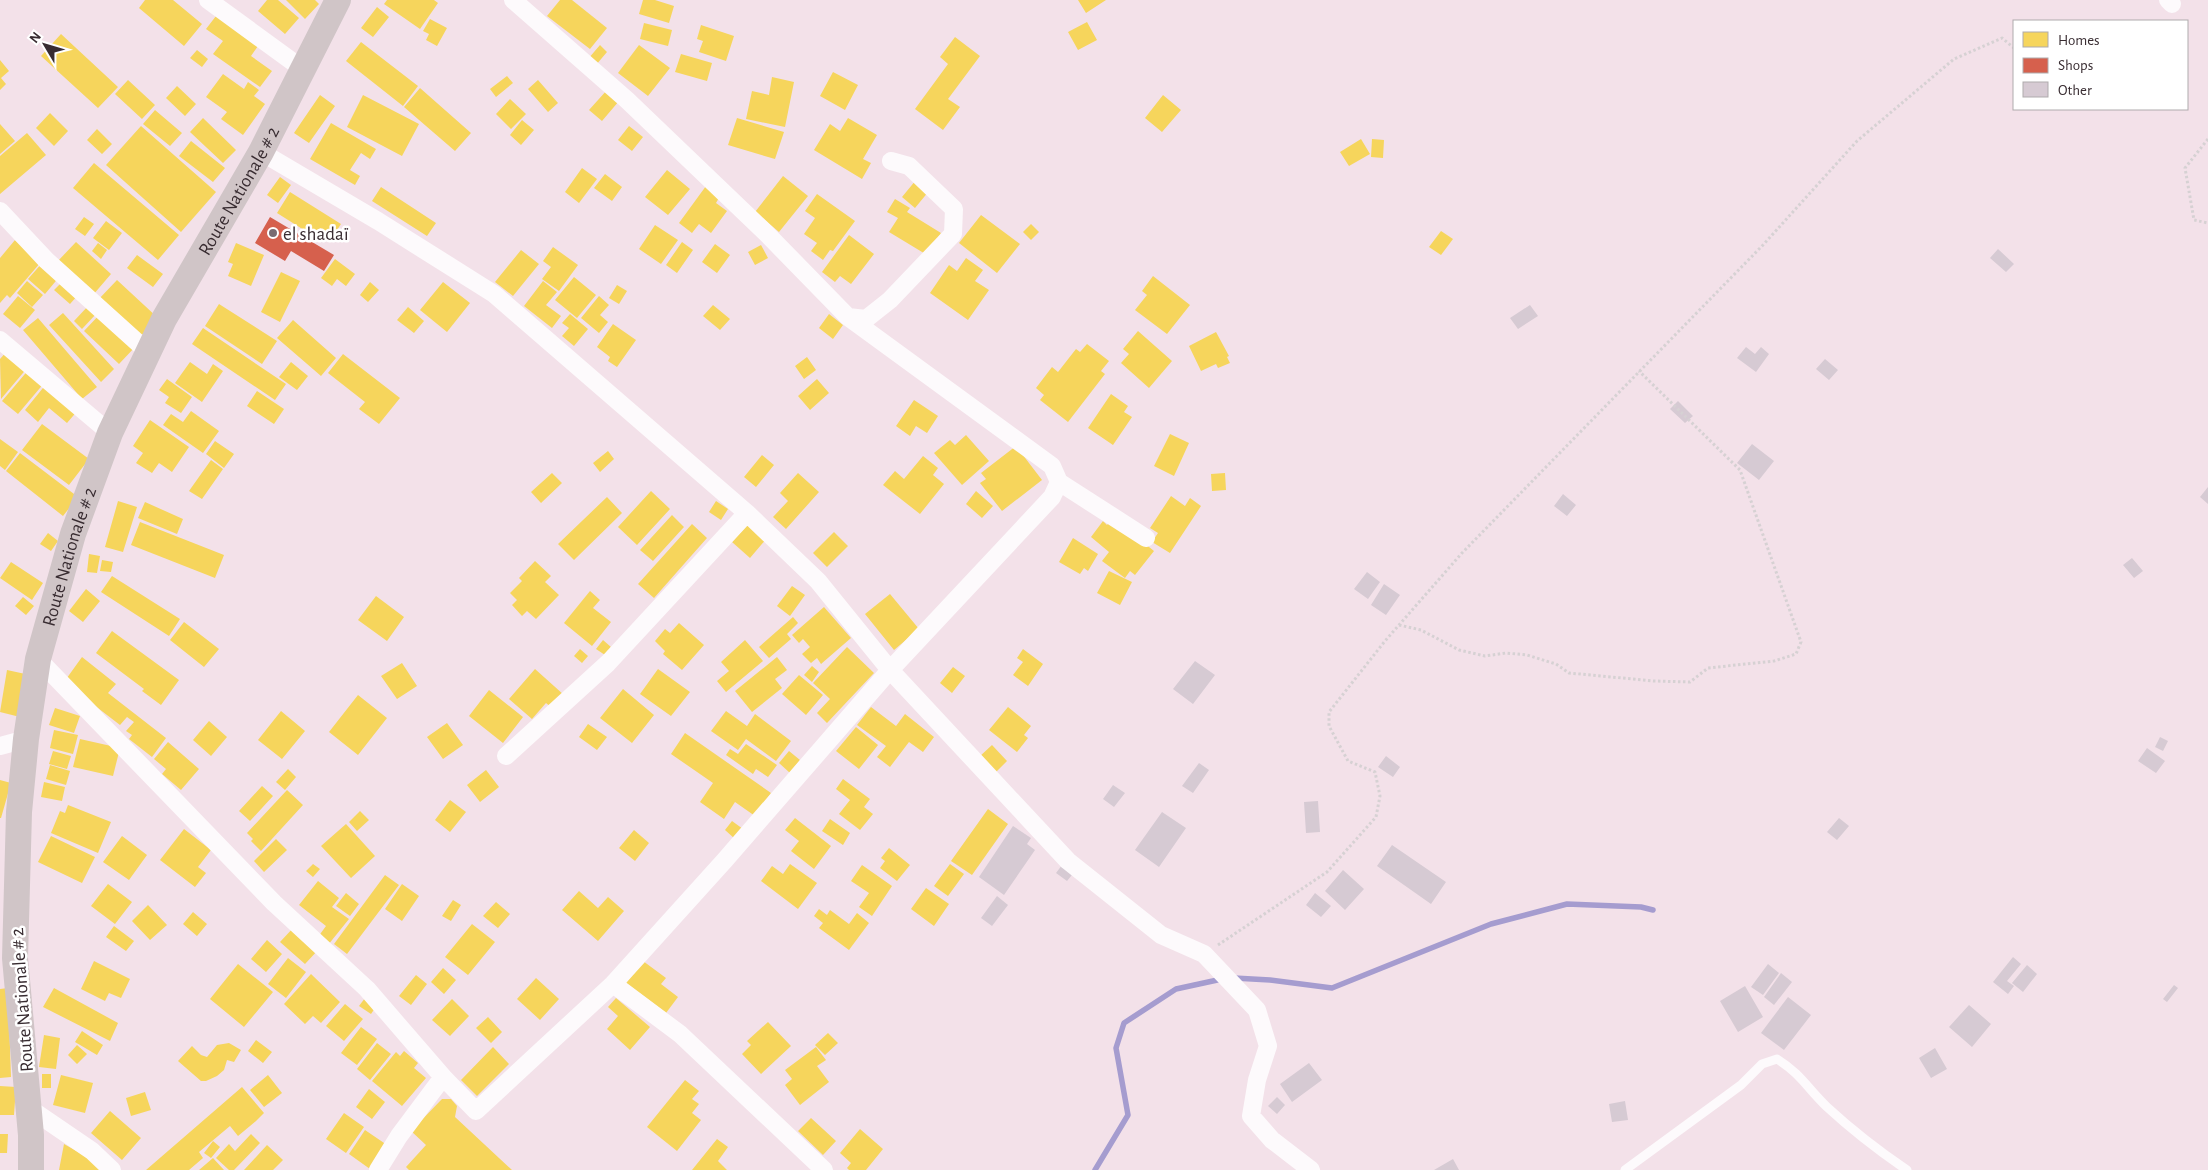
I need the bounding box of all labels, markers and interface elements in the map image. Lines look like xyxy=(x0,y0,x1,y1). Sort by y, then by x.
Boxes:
north arrow xyxy=(20,20,70,70)
legend xyxy=(2013,20,2188,110)
text: N xyxy=(27,29,44,46)
text: Homes xyxy=(2058,33,2100,48)
text: Shops xyxy=(2058,58,2093,73)
text: Other xyxy=(2058,83,2092,98)
street label: Route Nationale # 2 xyxy=(195,123,283,259)
place label: el shadaï xyxy=(283,225,349,244)
marker: el shadaï xyxy=(267,227,279,239)
street label: Route Nationale # 2 xyxy=(40,484,100,629)
street label: Route Nationale # 2 xyxy=(8,927,37,1073)

